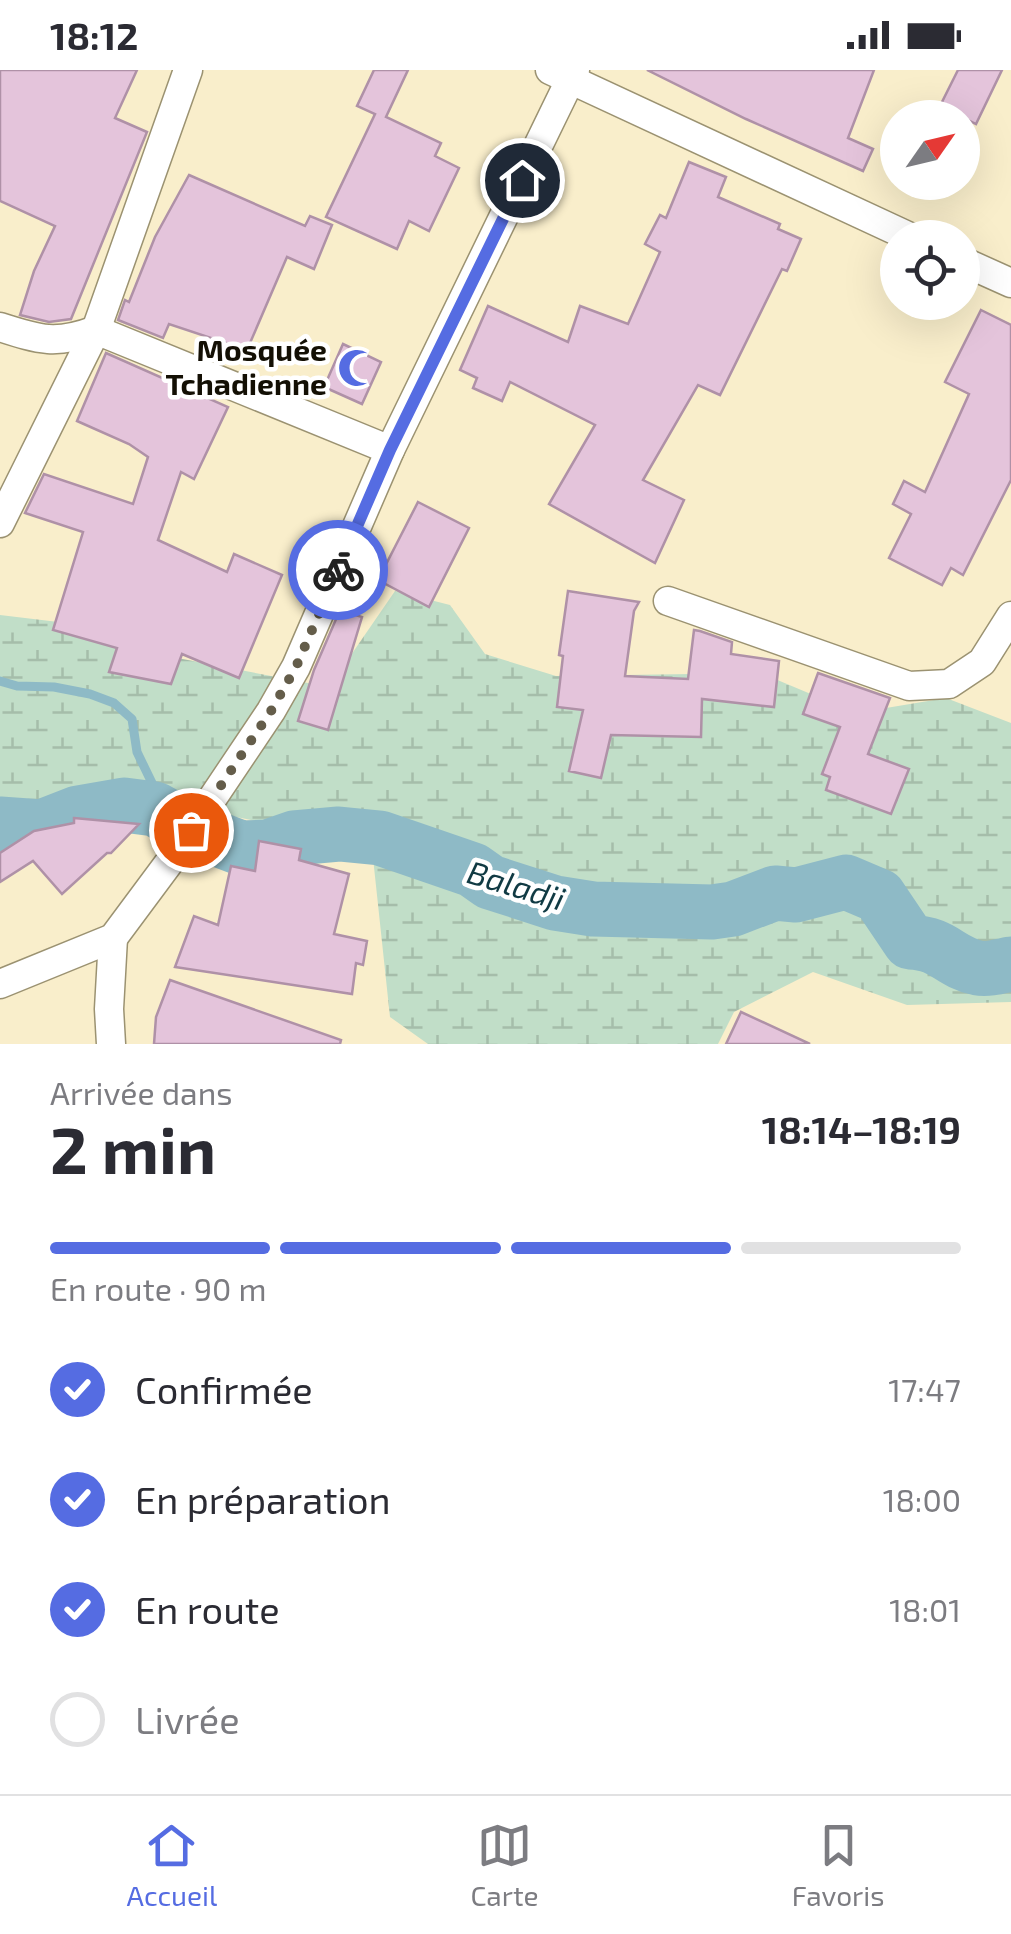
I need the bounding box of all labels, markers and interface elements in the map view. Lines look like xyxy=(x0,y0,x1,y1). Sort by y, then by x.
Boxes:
text: 18:12 xyxy=(50,12,138,58)
north arrow xyxy=(880,100,980,200)
map controls xyxy=(880,100,980,320)
pin xyxy=(480,138,565,223)
icon: home xyxy=(495,153,550,208)
button: locate xyxy=(880,220,980,320)
place label: Mosquée Tchadienne xyxy=(165,331,327,401)
mosque icon: Mosquée Tchadienne xyxy=(336,347,378,389)
courier xyxy=(288,520,388,620)
icon: bike xyxy=(311,543,366,598)
pin xyxy=(149,788,234,873)
icon: bag xyxy=(164,803,219,858)
water label: Baladji xyxy=(463,851,570,918)
text: Arrivée dans xyxy=(50,1073,233,1111)
text: 18:14–18:19 xyxy=(762,1106,961,1152)
text: 2 min xyxy=(50,1109,216,1187)
text: En route · 90 m xyxy=(50,1269,266,1307)
icon: check xyxy=(50,1362,105,1417)
text: Confirmée xyxy=(135,1366,313,1412)
text: 17:47 xyxy=(888,1370,961,1408)
icon: check xyxy=(50,1472,105,1527)
text: En préparation xyxy=(135,1476,391,1522)
text: 18:00 xyxy=(883,1480,961,1518)
icon: check xyxy=(50,1582,105,1637)
text: En route xyxy=(135,1586,280,1632)
text: 18:01 xyxy=(889,1590,961,1628)
text: Livrée xyxy=(135,1696,240,1742)
tab: Accueil xyxy=(127,1818,217,1912)
tab: Carte xyxy=(470,1818,539,1912)
tab: Favoris xyxy=(792,1818,884,1912)

